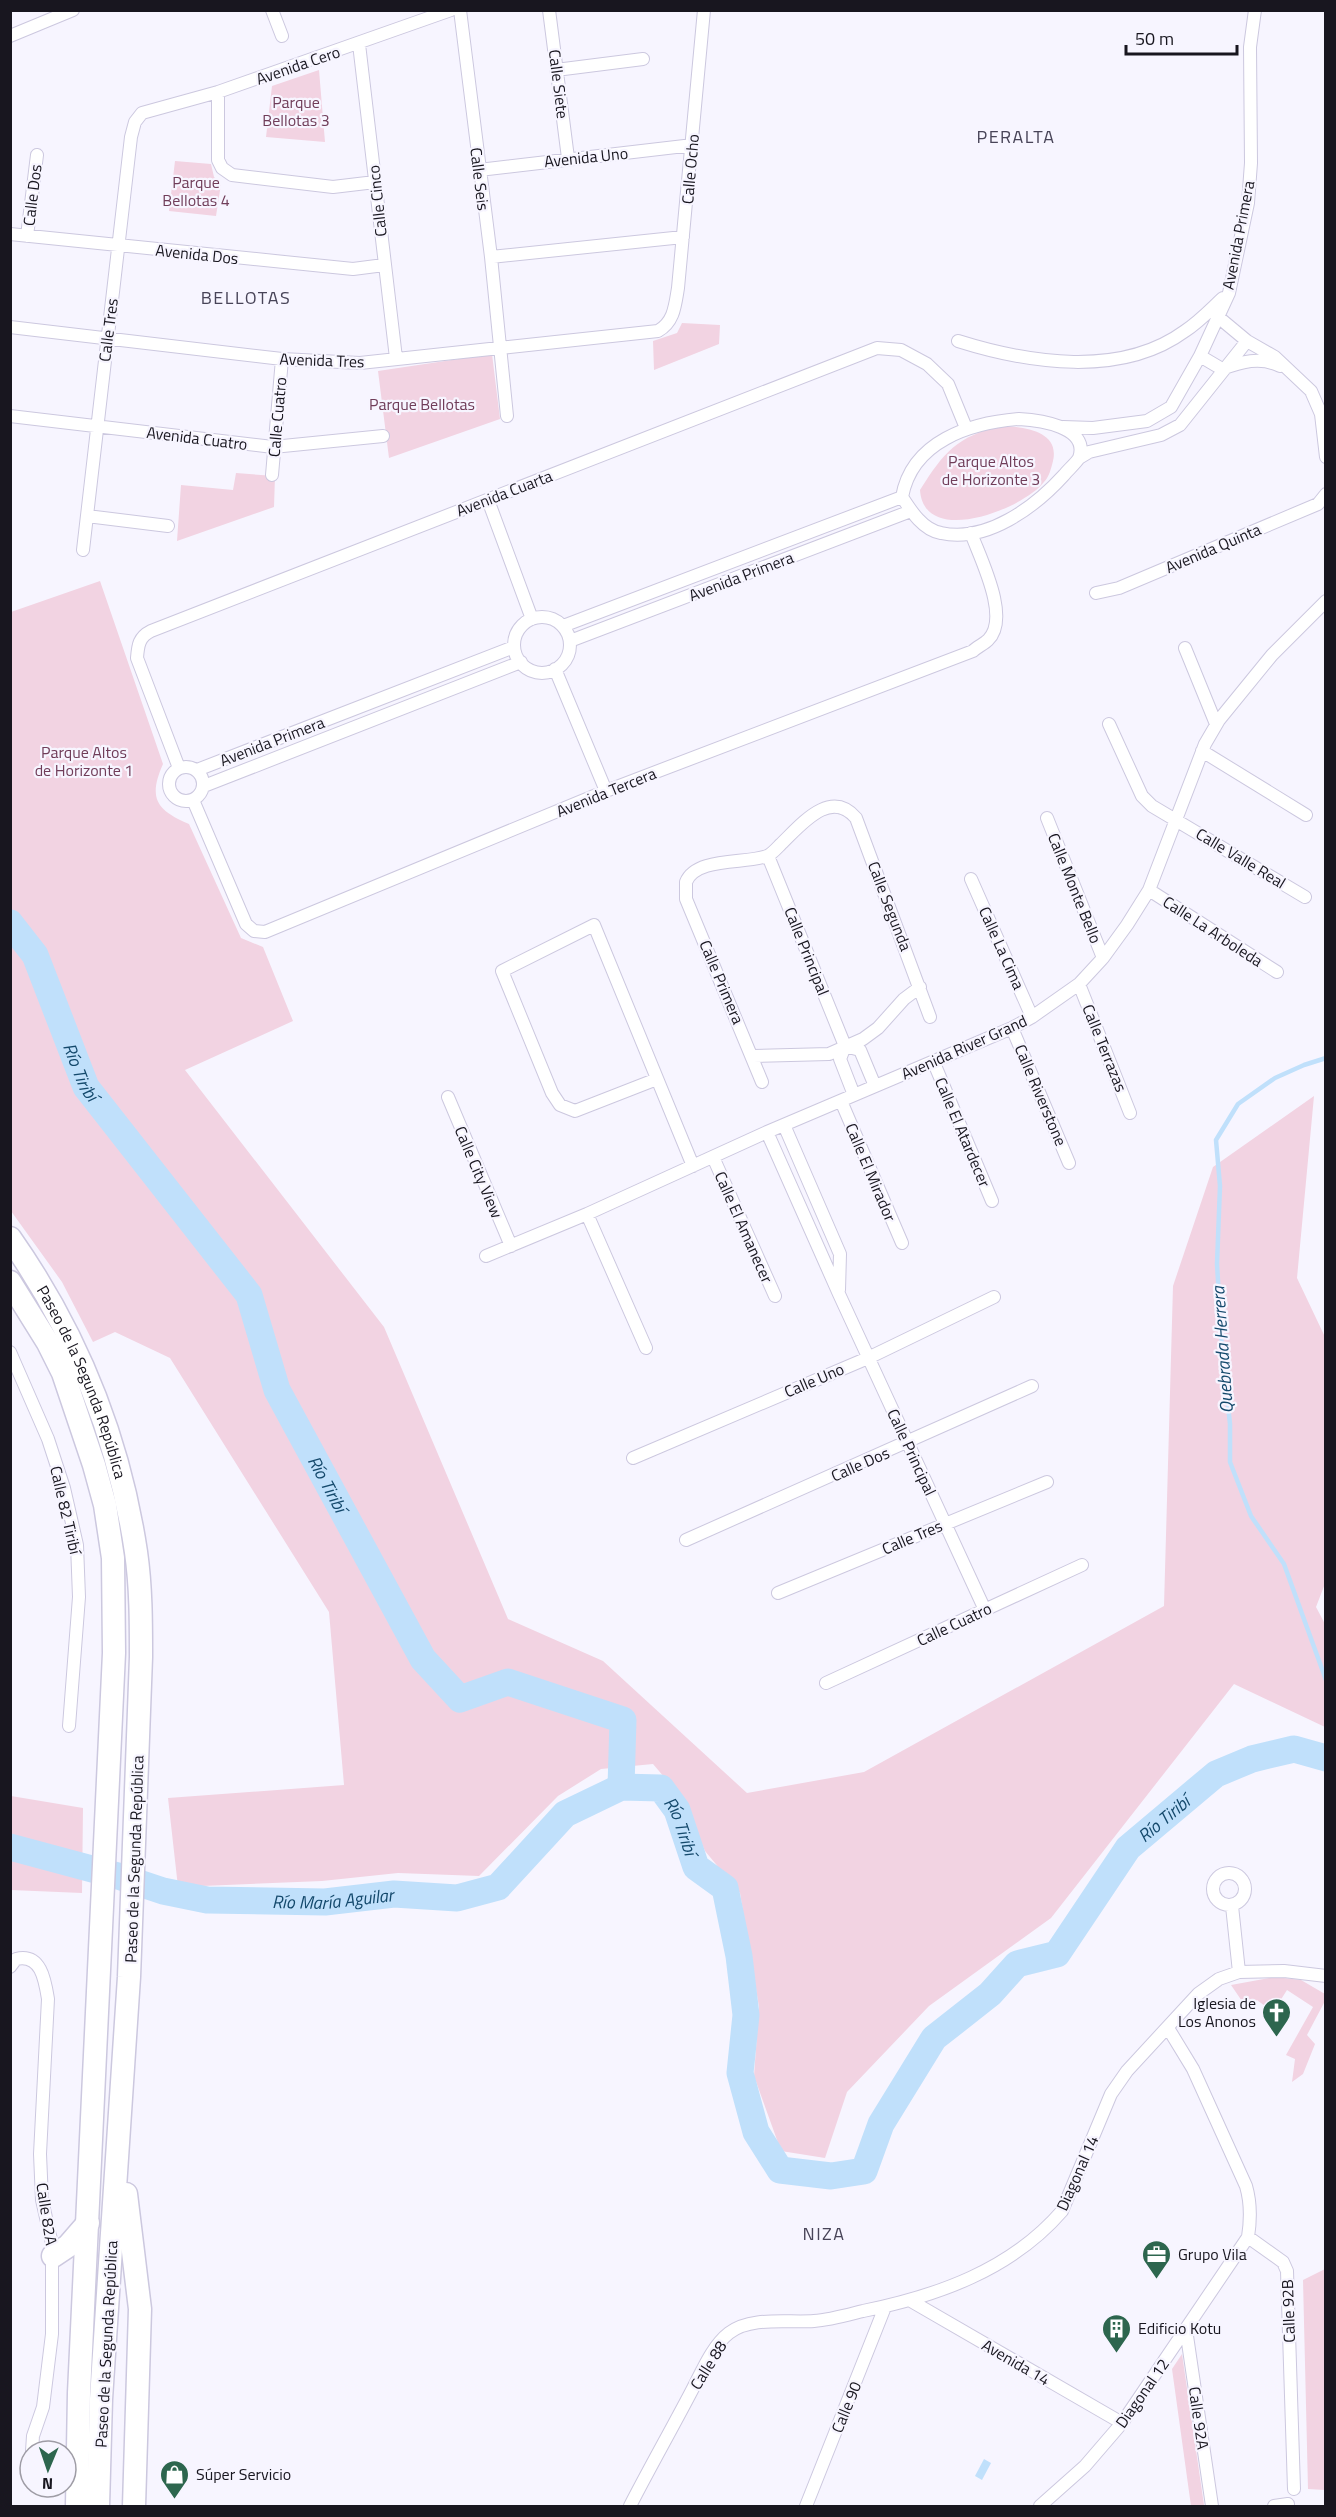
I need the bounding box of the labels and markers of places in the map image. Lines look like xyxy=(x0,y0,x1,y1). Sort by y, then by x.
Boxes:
place label: Iglesia de Los Anonos xyxy=(1178,1991,1256,2033)
church icon: Iglesia de Los Anonos xyxy=(1261,1996,1293,2038)
office icon: Grupo Vila xyxy=(1141,2238,1173,2280)
place label: Grupo Vila xyxy=(1178,2242,1247,2266)
building icon: Edificio Kotu xyxy=(1101,2312,1133,2354)
place label: Edificio Kotu xyxy=(1138,2316,1221,2340)
shop icon: Súper Servicio xyxy=(159,2458,191,2500)
place label: Súper Servicio xyxy=(196,2462,291,2486)

